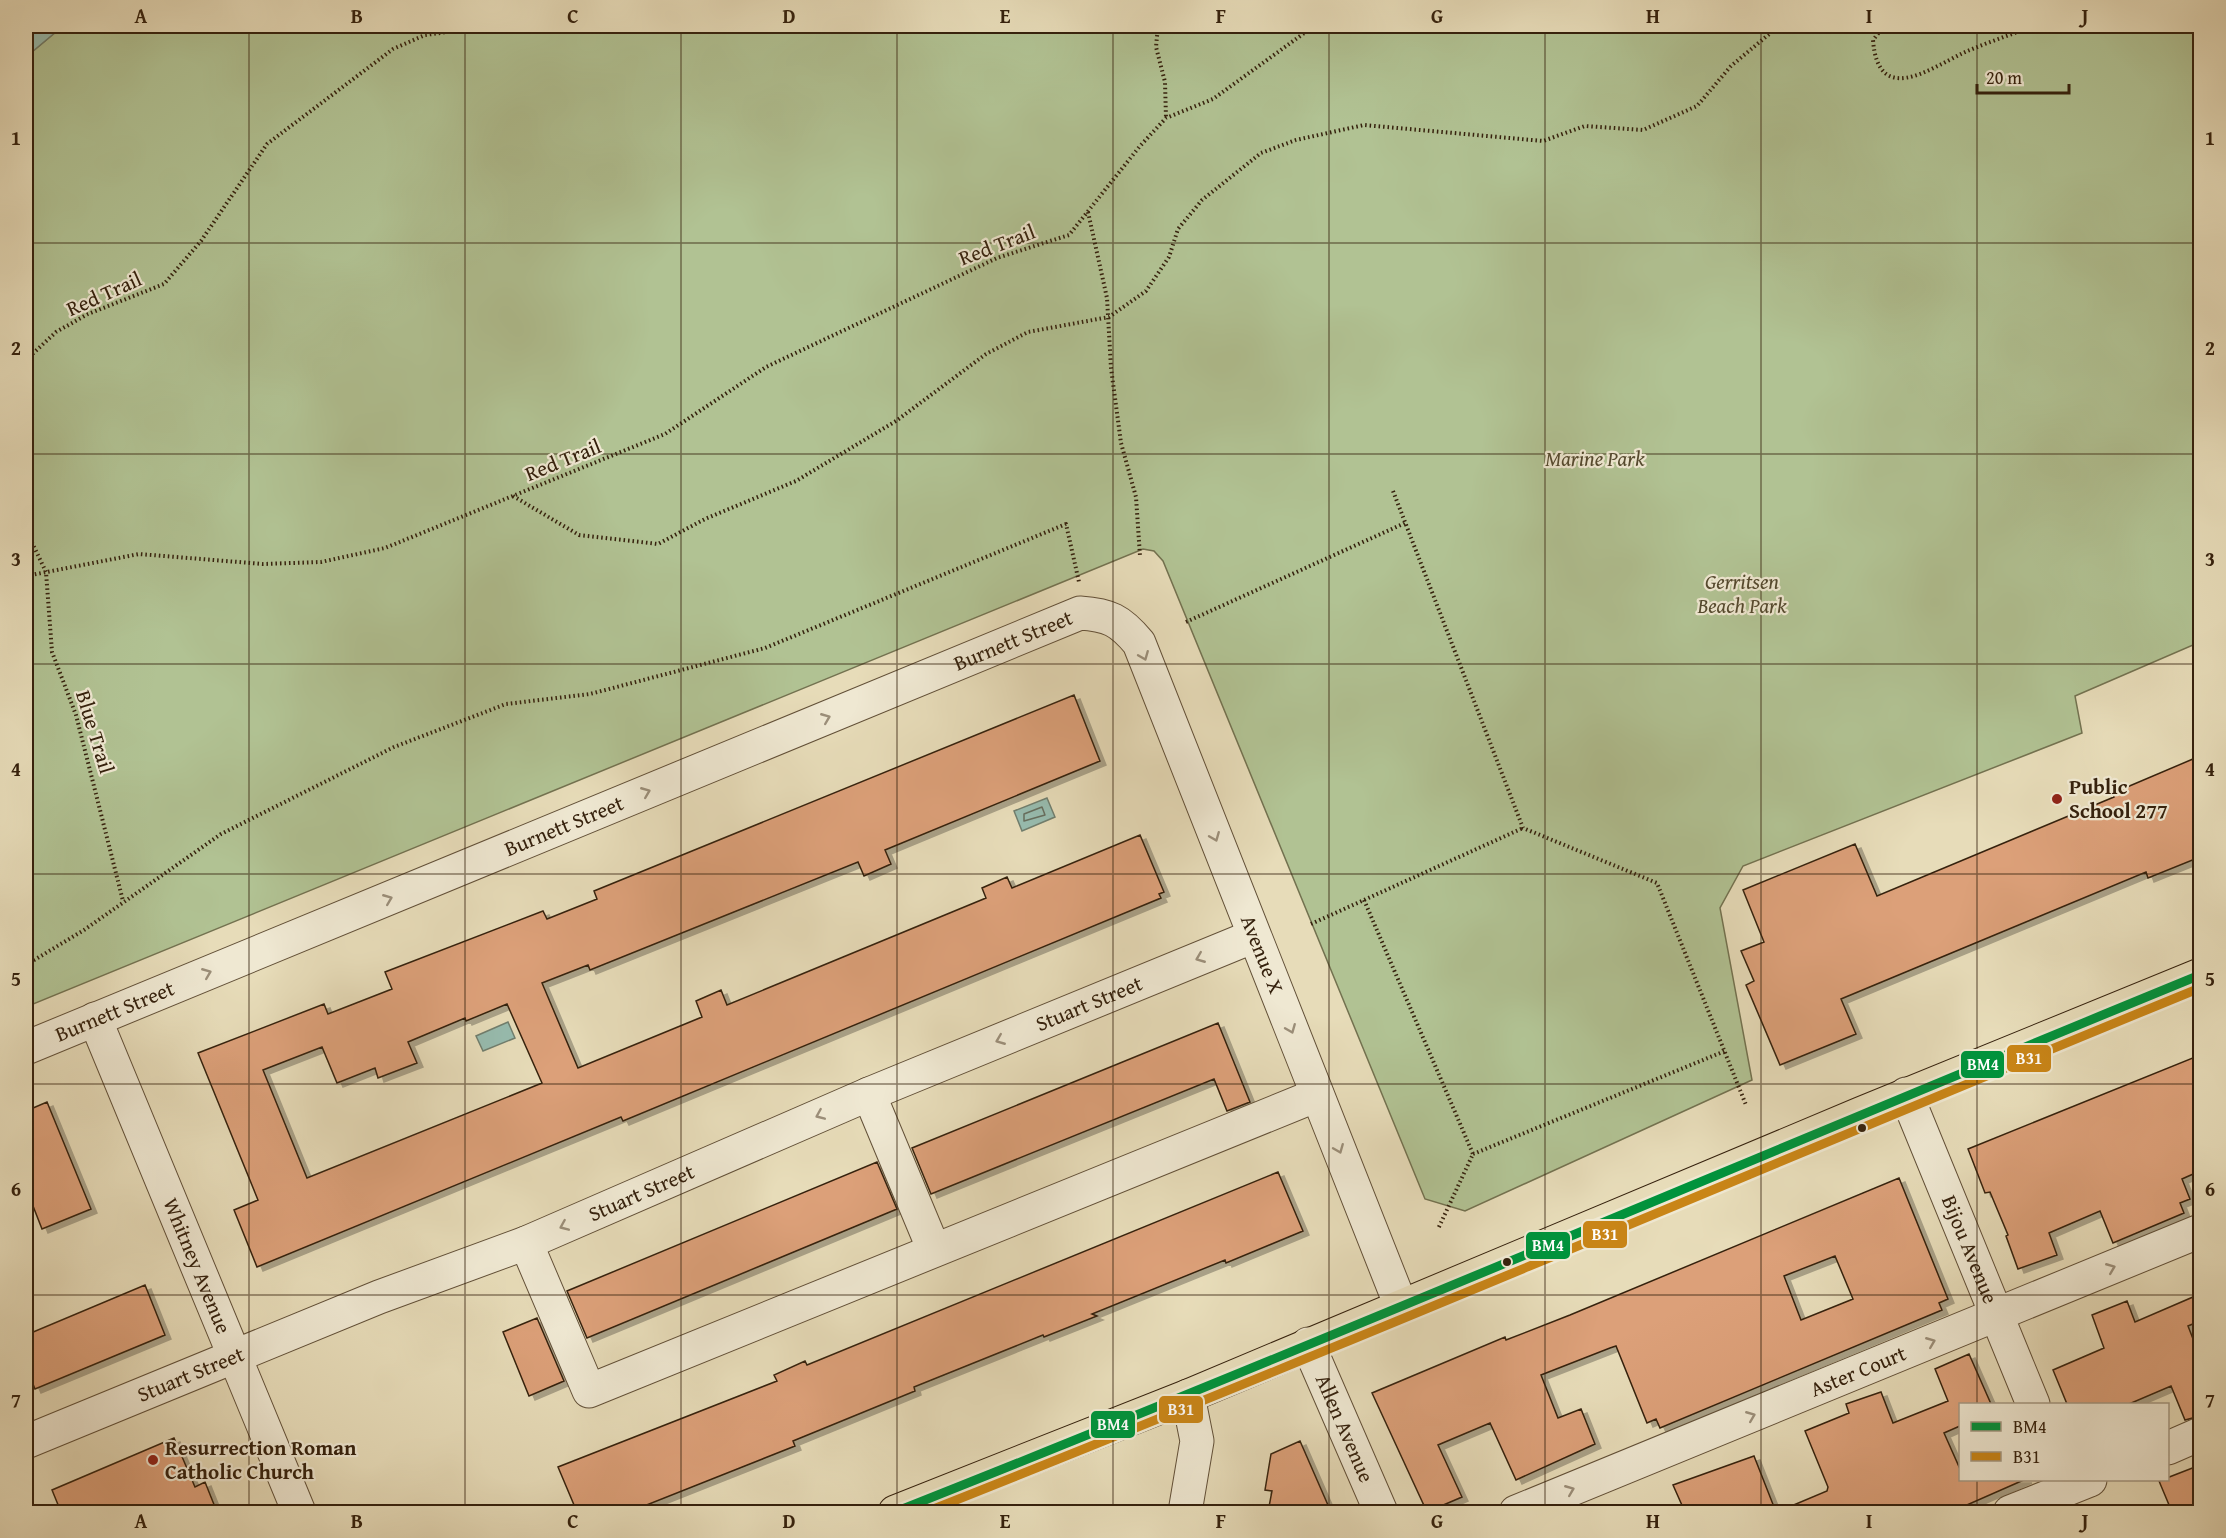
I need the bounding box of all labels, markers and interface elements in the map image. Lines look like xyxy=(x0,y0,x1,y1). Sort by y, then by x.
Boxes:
text: A xyxy=(135,1,148,30)
text: B xyxy=(351,1,363,30)
text: C xyxy=(567,1,579,30)
text: D xyxy=(782,1,796,30)
text: E xyxy=(1000,1,1011,30)
text: F xyxy=(1216,1,1226,30)
text: G xyxy=(1431,1,1443,30)
text: H xyxy=(1646,1,1660,30)
text: I xyxy=(1866,1,1872,30)
text: J xyxy=(2079,1,2089,30)
scale bar xyxy=(1977,57,2068,95)
text: 20 m xyxy=(1986,64,2022,91)
text: 1 xyxy=(11,123,21,152)
text: 1 xyxy=(2205,123,2215,152)
street label: Red Trail xyxy=(954,216,1040,273)
street label: Red Trail xyxy=(61,263,147,324)
text: 2 xyxy=(11,333,21,362)
text: 2 xyxy=(2205,333,2215,362)
street label: Red Trail xyxy=(520,430,606,489)
park label: Marine Park xyxy=(1545,443,1645,474)
text: 3 xyxy=(11,544,21,573)
text: 3 xyxy=(2205,544,2215,573)
park label: Gerritsen Beach Park xyxy=(1696,566,1787,621)
street label: Burnett Street xyxy=(949,601,1078,679)
one-way arrow xyxy=(1136,650,1149,660)
street label: Blue Trail xyxy=(68,686,123,777)
one-way arrow xyxy=(820,713,831,725)
text: 4 xyxy=(11,754,21,783)
text: 4 xyxy=(2205,754,2215,783)
place label: Public School 277 xyxy=(2069,771,2168,826)
street label: Burnett Street xyxy=(500,787,629,864)
one-way arrow xyxy=(639,787,650,799)
marker: Public School 277 xyxy=(2050,792,2064,806)
one-way arrow xyxy=(1208,831,1220,842)
one-way arrow xyxy=(381,894,392,906)
street label: Avenue X xyxy=(1233,910,1292,998)
one-way arrow xyxy=(1195,951,1206,963)
text: 5 xyxy=(11,964,21,993)
text: 5 xyxy=(2205,964,2215,993)
street label: Stuart Street xyxy=(1031,967,1147,1039)
one-way arrow xyxy=(201,968,212,980)
street label: Burnett Street xyxy=(50,972,179,1049)
one-way arrow xyxy=(1284,1023,1296,1034)
one-way arrow xyxy=(996,1033,1007,1045)
line badge: B31 xyxy=(2006,1044,2052,1073)
text: B31 xyxy=(2016,1046,2042,1070)
line badge: BM4 xyxy=(1960,1050,2005,1079)
text: BM4 xyxy=(1967,1052,1999,1076)
one-way arrow xyxy=(816,1108,827,1120)
unlabelled marker xyxy=(1856,1122,1868,1134)
one-way arrow xyxy=(1331,1143,1344,1154)
street label: Stuart Street xyxy=(583,1155,700,1229)
text: 6 xyxy=(11,1174,21,1203)
text: 6 xyxy=(2205,1174,2215,1203)
street label: Bijou Avenue xyxy=(1934,1190,2006,1308)
street label: Whitney Avenue xyxy=(156,1193,240,1338)
one-way arrow xyxy=(560,1219,571,1231)
line badge: B31 xyxy=(1582,1220,1628,1249)
text: B31 xyxy=(1592,1222,1618,1246)
line badge: BM4 xyxy=(1525,1231,1571,1260)
text: BM4 xyxy=(1532,1233,1564,1257)
unlabelled marker xyxy=(1501,1256,1513,1268)
one-way arrow xyxy=(2105,1263,2116,1275)
street label: Aster Court xyxy=(1805,1337,1911,1405)
one-way arrow xyxy=(1925,1337,1936,1349)
street label: Stuart Street xyxy=(132,1338,249,1410)
street label: Allen Avenue xyxy=(1308,1369,1382,1487)
text: 7 xyxy=(11,1385,21,1414)
text: 7 xyxy=(2205,1385,2215,1414)
line badge: B31 xyxy=(1158,1395,1204,1424)
text: B31 xyxy=(1168,1397,1194,1421)
legend xyxy=(1959,1403,2169,1481)
line badge: BM4 xyxy=(1090,1410,1136,1439)
one-way arrow xyxy=(1744,1411,1755,1423)
text: BM4 xyxy=(1097,1412,1129,1436)
text: BM4 xyxy=(2013,1413,2047,1440)
place label: Resurrection Roman Catholic Church xyxy=(165,1432,357,1487)
text: B31 xyxy=(2013,1443,2041,1470)
marker: Resurrection Roman Catholic Church xyxy=(146,1453,160,1467)
one-way arrow xyxy=(1564,1485,1575,1497)
text: A xyxy=(135,1506,148,1535)
text: B xyxy=(351,1506,363,1535)
text: C xyxy=(567,1506,579,1535)
text: D xyxy=(782,1506,796,1535)
text: E xyxy=(1000,1506,1011,1535)
text: F xyxy=(1216,1506,1226,1535)
text: G xyxy=(1431,1506,1443,1535)
text: H xyxy=(1646,1506,1660,1535)
text: I xyxy=(1866,1506,1872,1535)
text: J xyxy=(2079,1506,2089,1535)

